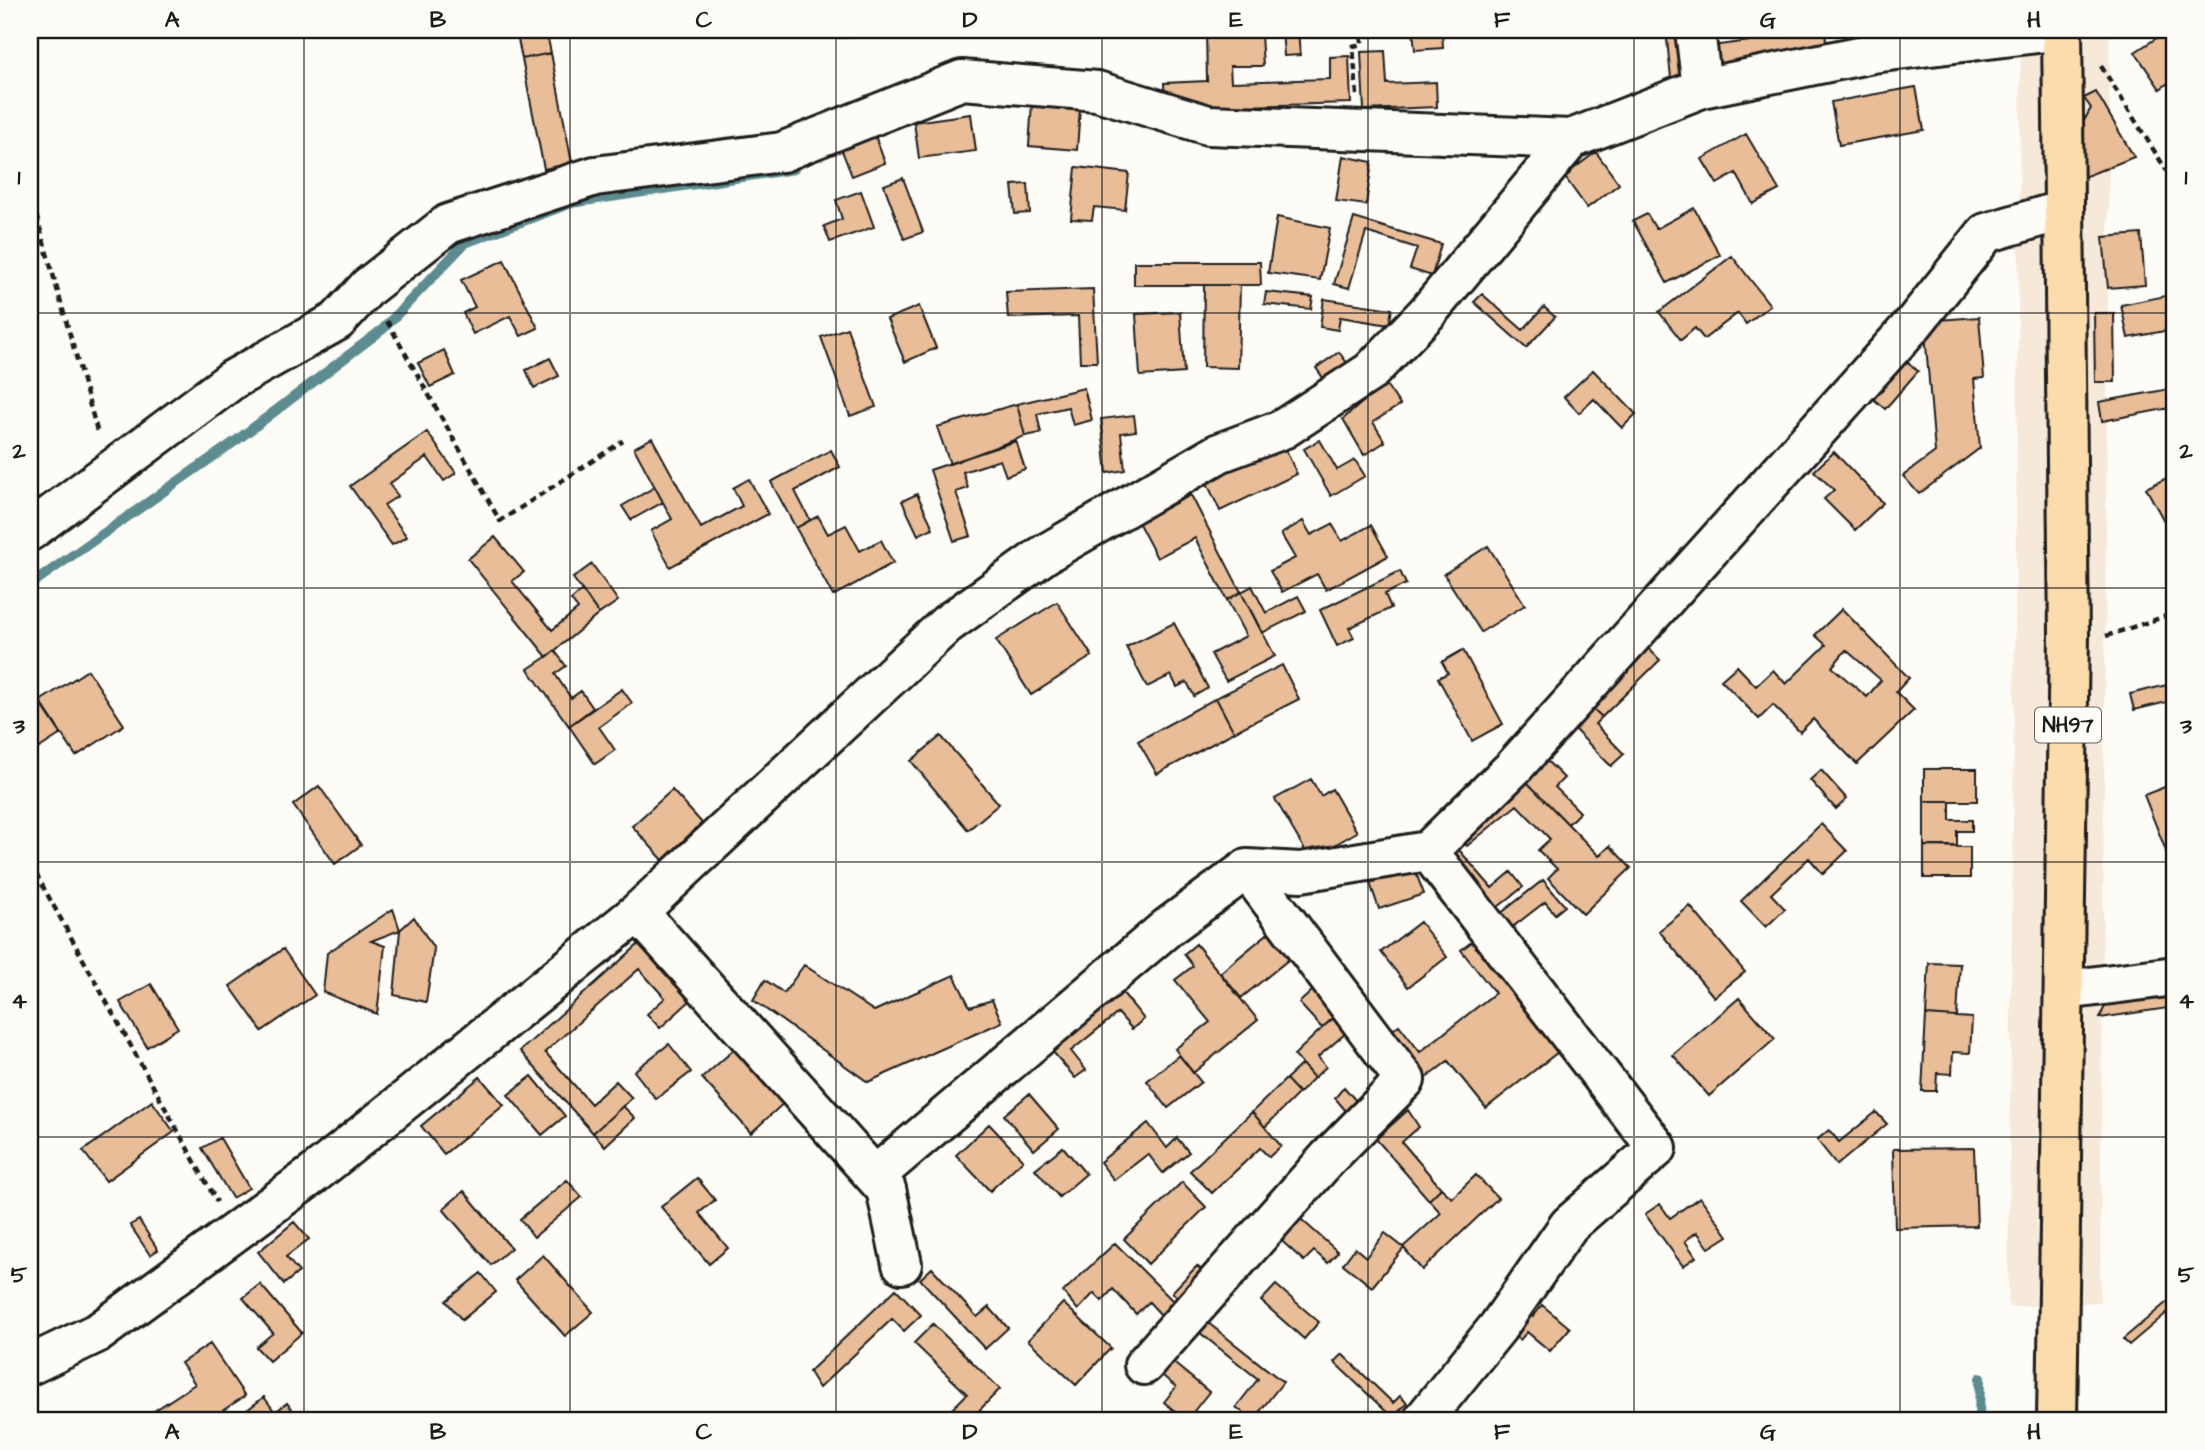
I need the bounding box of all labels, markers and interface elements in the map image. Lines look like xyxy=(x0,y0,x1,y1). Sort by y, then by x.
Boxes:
text: A xyxy=(165,4,180,36)
text: B xyxy=(430,4,447,36)
text: C xyxy=(696,4,713,36)
text: D xyxy=(963,4,978,36)
text: E xyxy=(1229,4,1243,36)
text: F xyxy=(1494,4,1511,36)
text: G xyxy=(1760,4,1776,36)
text: H xyxy=(2027,4,2041,36)
text: 1 xyxy=(18,161,21,193)
text: 1 xyxy=(2185,161,2188,193)
text: 2 xyxy=(11,435,26,467)
text: 2 xyxy=(2178,435,2193,467)
road number: NH97 xyxy=(2035,708,2101,742)
text: 3 xyxy=(12,710,25,742)
text: 3 xyxy=(2179,710,2192,742)
text: 4 xyxy=(11,985,27,1017)
text: 4 xyxy=(2178,985,2194,1017)
text: 5 xyxy=(11,1259,28,1291)
text: 5 xyxy=(2178,1259,2195,1291)
text: A xyxy=(165,1416,180,1448)
text: B xyxy=(430,1416,447,1448)
text: C xyxy=(696,1416,713,1448)
text: D xyxy=(963,1416,978,1448)
text: E xyxy=(1229,1416,1243,1448)
text: F xyxy=(1494,1416,1511,1448)
text: G xyxy=(1760,1416,1776,1448)
text: H xyxy=(2027,1416,2041,1448)

